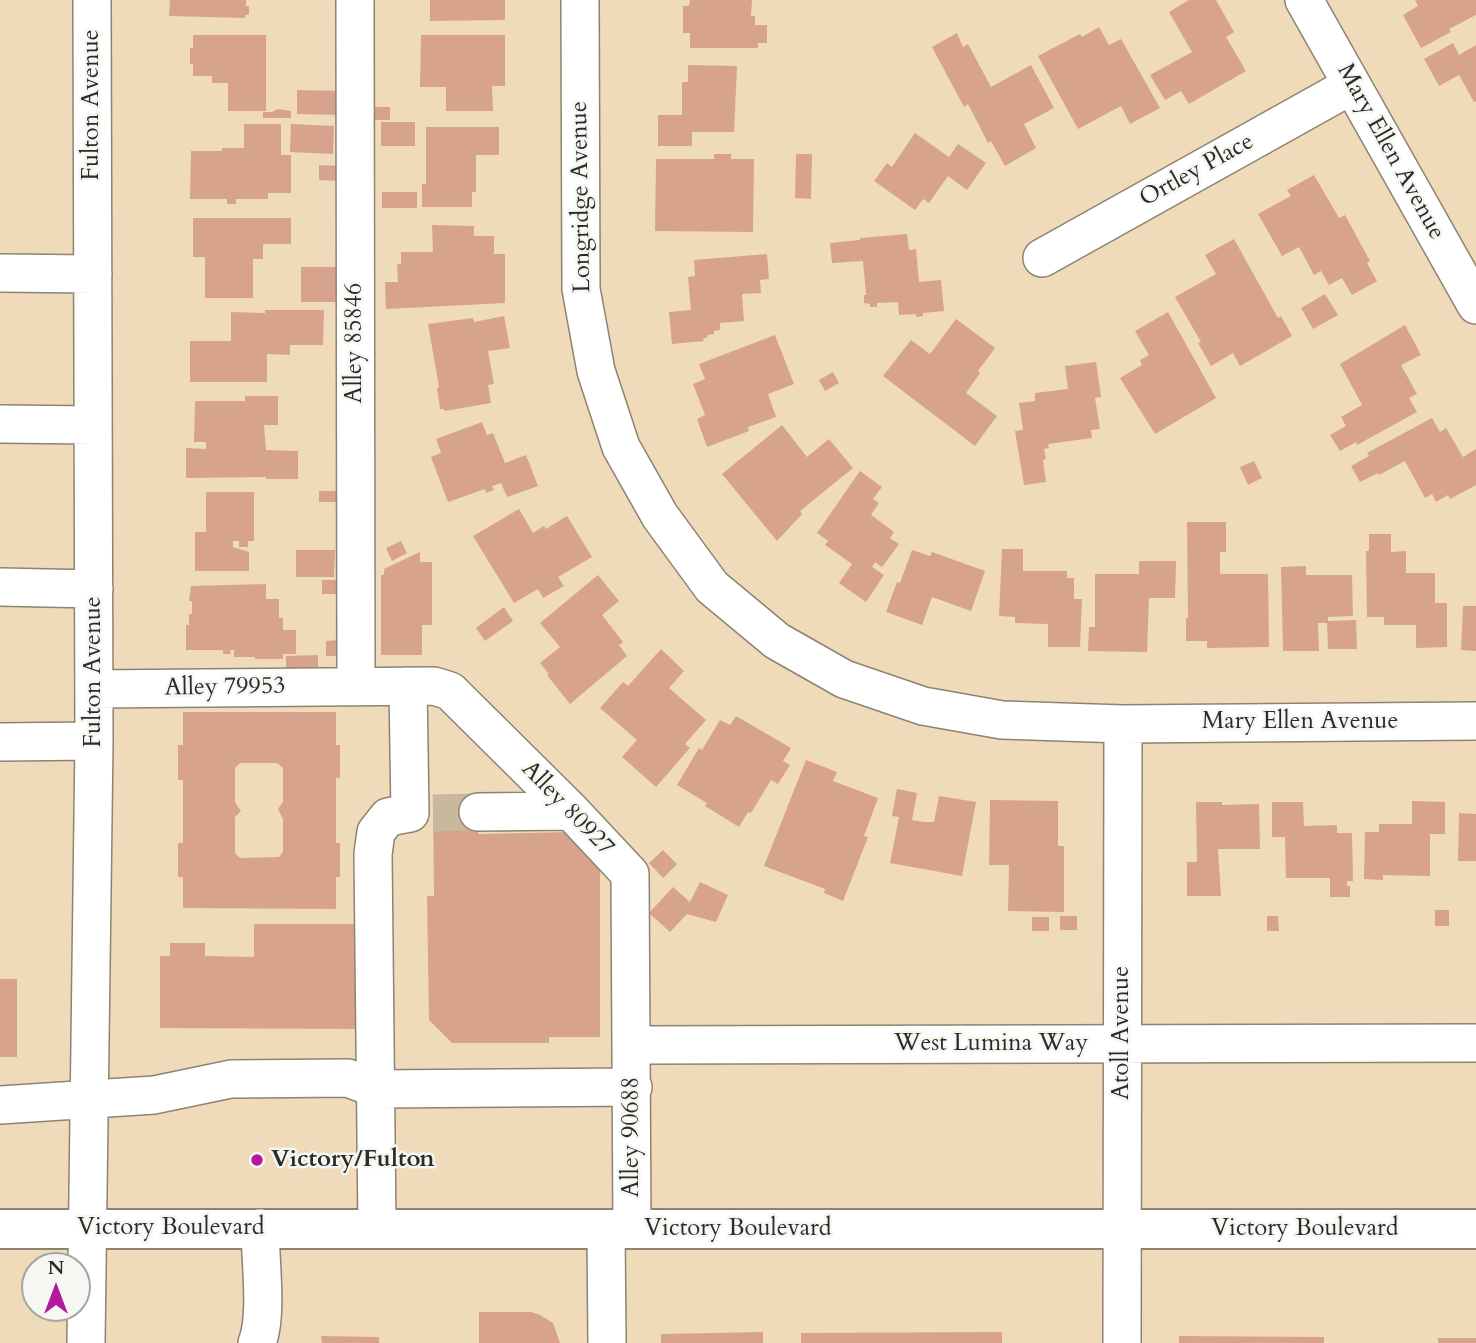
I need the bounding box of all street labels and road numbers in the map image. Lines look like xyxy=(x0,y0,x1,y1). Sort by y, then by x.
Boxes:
street label: Fulton Avenue xyxy=(78,29,106,181)
street label: Mary Ellen Avenue xyxy=(1330,59,1450,245)
street label: Longridge Avenue xyxy=(566,101,598,293)
street label: Ortley Place xyxy=(1135,128,1259,214)
street label: Alley 85846 xyxy=(341,283,369,403)
street label: Fulton Avenue xyxy=(80,596,108,748)
street label: Alley 79953 xyxy=(164,673,286,703)
street label: Mary Ellen Avenue xyxy=(1202,708,1398,736)
street label: Alley 80927 xyxy=(515,756,619,862)
street label: Atoll Avenue xyxy=(1108,966,1136,1100)
street label: West Lumina Way xyxy=(894,1030,1088,1058)
street label: Alley 90688 xyxy=(618,1077,646,1197)
street label: Victory Boulevard xyxy=(77,1214,265,1242)
street label: Victory Boulevard xyxy=(644,1215,832,1243)
street label: Victory Boulevard xyxy=(1211,1215,1399,1243)

